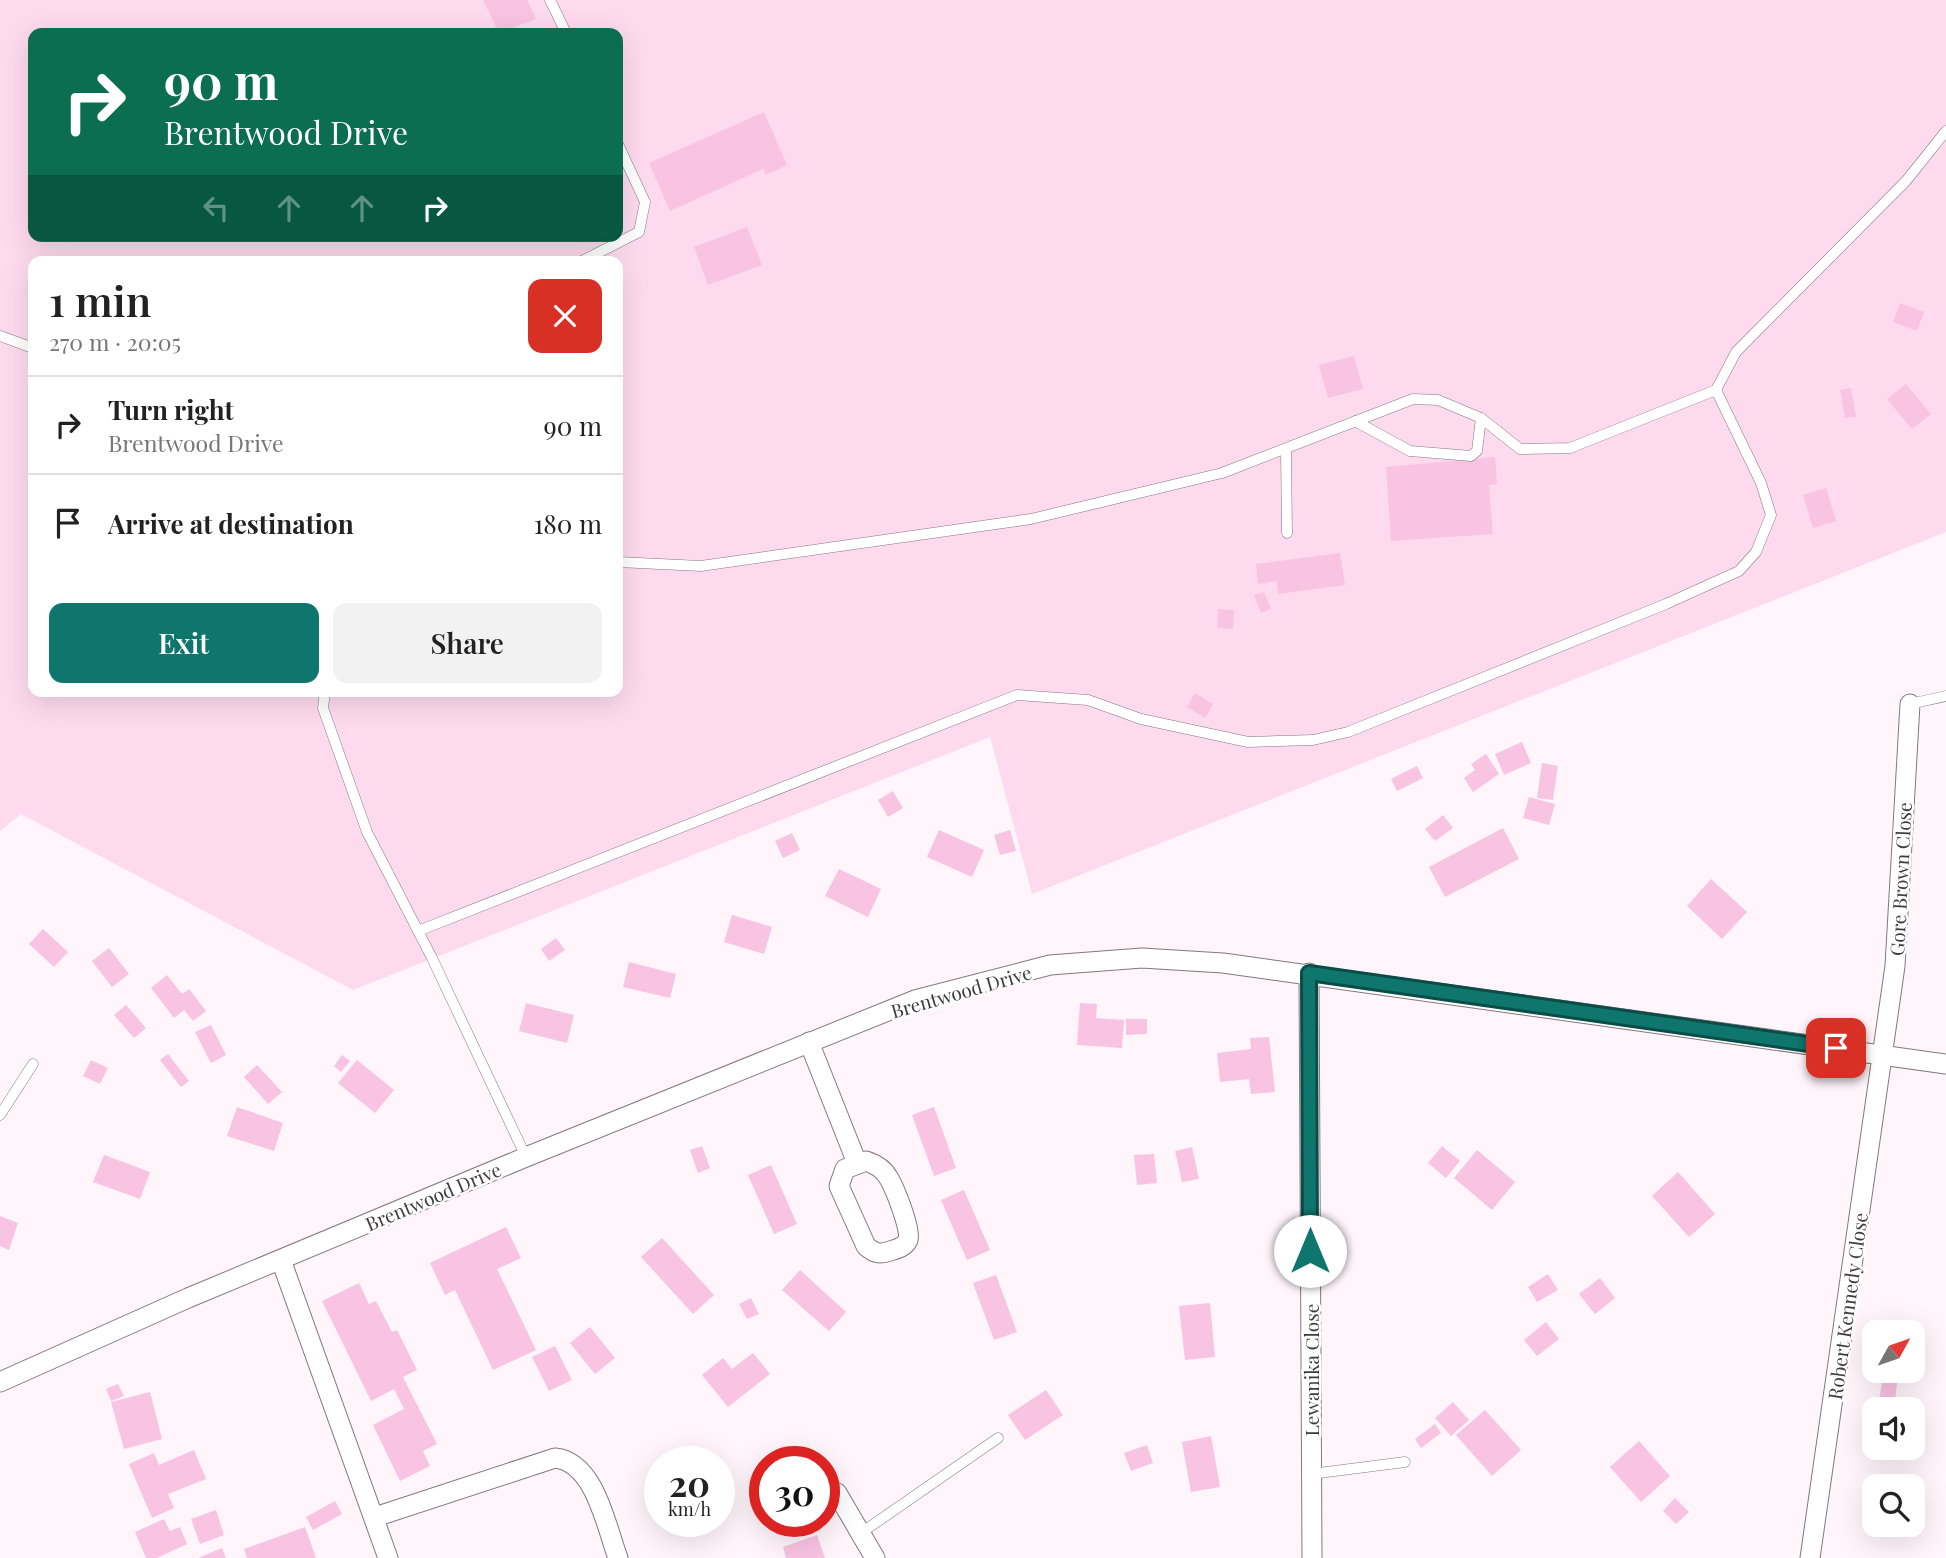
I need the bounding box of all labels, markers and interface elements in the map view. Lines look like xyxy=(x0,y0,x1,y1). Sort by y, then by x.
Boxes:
text: 90 m xyxy=(164,47,278,112)
icon: right xyxy=(49,56,140,147)
text: Brentwood Drive xyxy=(164,110,408,153)
icon: left xyxy=(197,189,235,227)
icon: ahead xyxy=(270,189,308,227)
icon: ahead xyxy=(343,189,381,227)
icon: right xyxy=(416,189,454,227)
text: 1 min xyxy=(49,272,151,328)
button: close xyxy=(528,279,602,353)
text: 270 m · 20:05 xyxy=(49,326,181,357)
text: Turn right xyxy=(108,392,234,427)
icon: right xyxy=(49,406,87,444)
text: 90 m xyxy=(544,408,602,443)
text: Brentwood Drive xyxy=(108,427,284,458)
icon: arrive xyxy=(49,504,87,542)
text: Arrive at destination xyxy=(108,506,354,541)
text: 180 m xyxy=(534,506,602,541)
button: Exit xyxy=(49,603,319,683)
button: Share xyxy=(333,603,602,683)
street label: Gore Brown Close xyxy=(1883,802,1917,956)
street label: Brentwood Drive xyxy=(888,959,1034,1023)
pin xyxy=(1806,1018,1866,1078)
icon: arrive xyxy=(1817,1029,1855,1067)
street label: Brentwood Drive xyxy=(361,1156,505,1236)
street label: Robert Kennedy Close xyxy=(1821,1211,1873,1401)
position arrow xyxy=(1273,1214,1347,1288)
street label: Lewanika Close xyxy=(1298,1304,1324,1436)
north arrow xyxy=(1862,1320,1925,1382)
map controls xyxy=(1862,1320,1925,1537)
button: sound xyxy=(1862,1397,1925,1460)
speed limit sign: 30 xyxy=(749,1446,840,1537)
text: 20 xyxy=(669,1459,710,1506)
button: search xyxy=(1862,1474,1925,1537)
text: km/h xyxy=(668,1497,711,1521)

